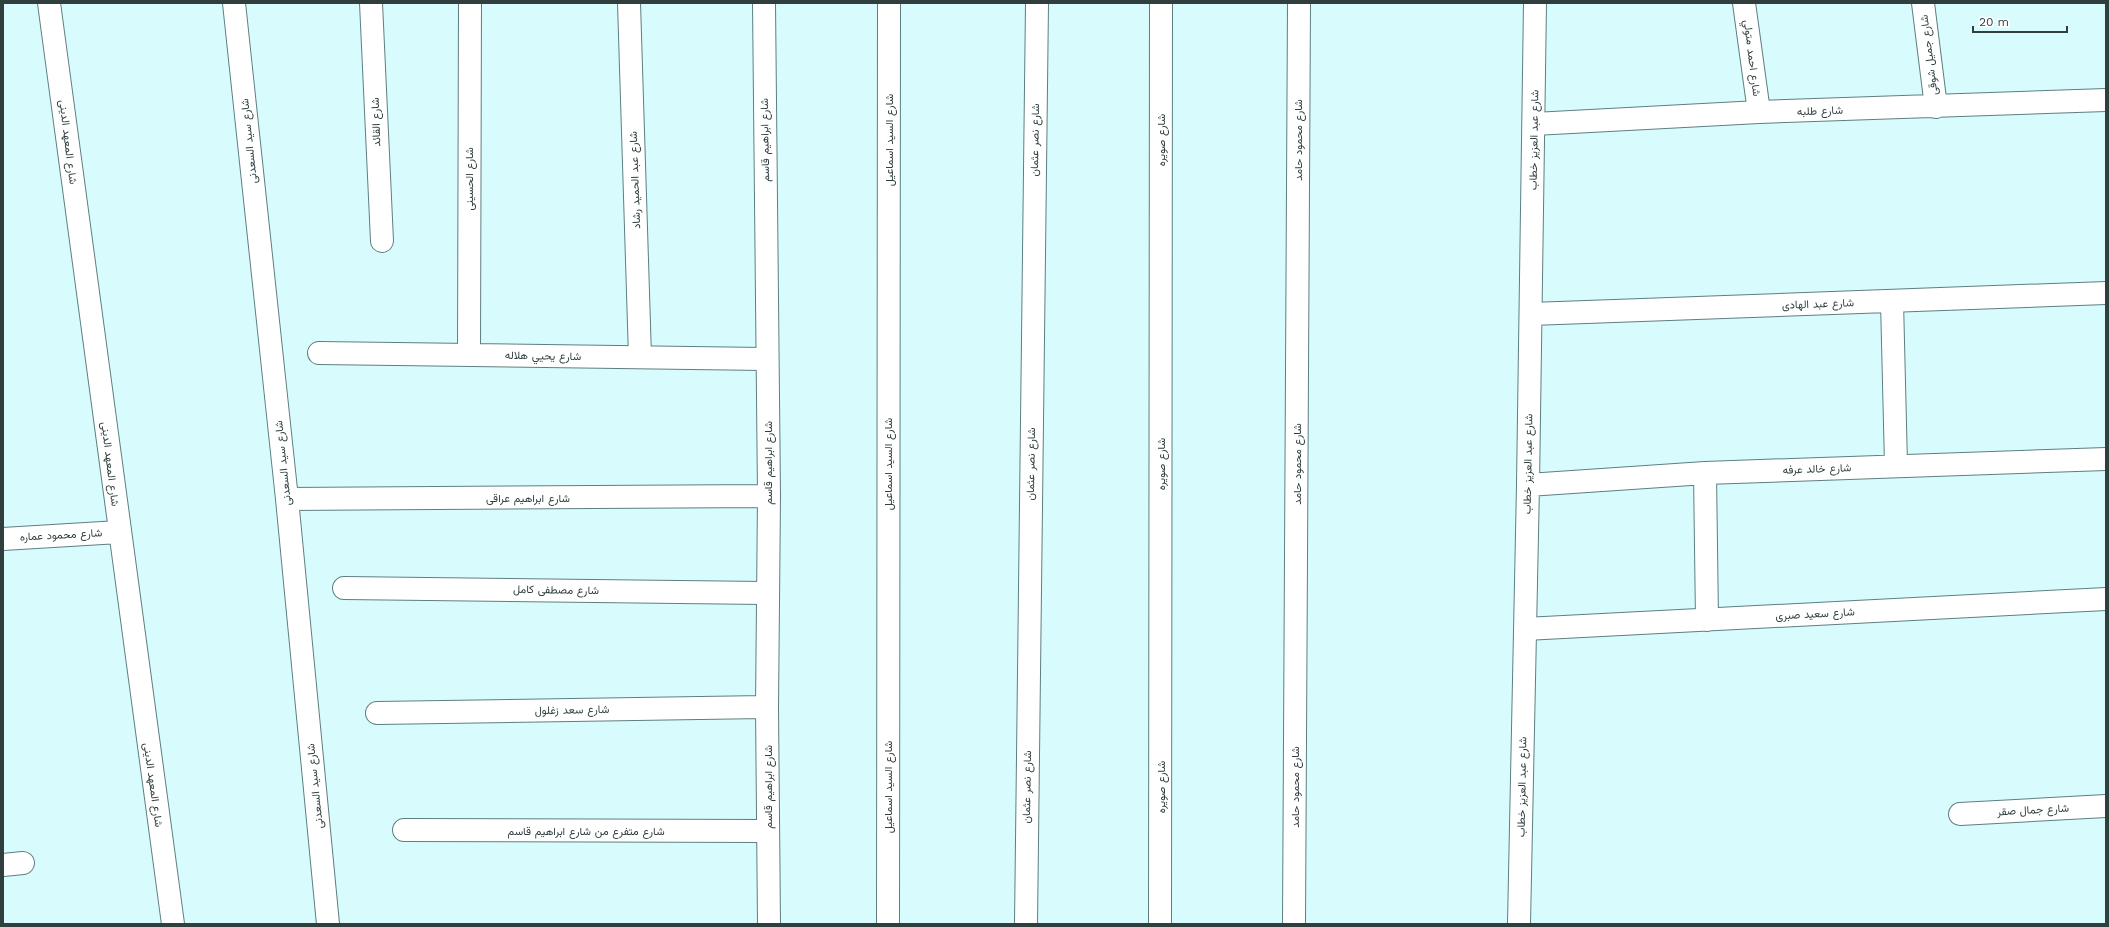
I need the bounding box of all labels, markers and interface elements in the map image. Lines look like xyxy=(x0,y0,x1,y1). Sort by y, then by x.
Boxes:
scale bar xyxy=(1973,8,2067,34)
street label: شارع جميل شوقى xyxy=(1918,14,1941,96)
text: 20 m xyxy=(1979,15,2009,29)
street label: شارع احمد متولي xyxy=(1738,19,1763,98)
street label: شارع عبد العزيز خطاب xyxy=(1527,89,1542,190)
street label: شارع السيد اسماعيل xyxy=(883,93,897,186)
street label: شارع سيد السعدنى xyxy=(238,97,261,184)
street label: شارع القائد xyxy=(369,97,384,147)
street label: شارع ابراهيم قاسم xyxy=(758,98,773,182)
street label: شارع المعهد الدينى xyxy=(55,99,80,185)
street label: شارع محمود حامد xyxy=(1292,99,1306,181)
street label: شارع نصر عثمان xyxy=(1028,103,1043,177)
street label: شارع طلبه xyxy=(1797,104,1844,119)
street label: شارع صويره xyxy=(1155,114,1169,166)
street label: شارع عبد الحميد رشاد xyxy=(627,131,644,229)
street label: شارع الحسينى xyxy=(463,147,477,211)
street label: شارع عبد الهادى xyxy=(1782,296,1855,313)
street label: شارع يحيي هلاله xyxy=(505,349,582,366)
street label: شارع عبد العزيز خطاب xyxy=(1521,413,1536,514)
street label: شارع السيد اسماعيل xyxy=(882,417,896,510)
street label: شارع سيد السعدنى xyxy=(272,419,295,506)
street label: شارع المعهد الدينى xyxy=(97,421,122,507)
street label: شارع ابراهيم قاسم xyxy=(762,421,776,505)
street label: شارع محمود حامد xyxy=(1291,423,1305,505)
street label: شارع نصر عثمان xyxy=(1024,427,1039,501)
street label: شارع صويره xyxy=(1155,438,1169,490)
street label: شارع خالد عرفه xyxy=(1782,461,1852,478)
street label: شارع ابراهيم عراقى xyxy=(486,492,570,506)
street label: شارع محمود عماره xyxy=(20,526,103,545)
street label: شارع مصطفى كامل xyxy=(513,583,599,598)
street label: شارع سعيد صبرى xyxy=(1775,605,1855,624)
street label: شارع سعد زغلول xyxy=(535,703,610,718)
street label: شارع عبد العزيز خطاب xyxy=(1515,736,1530,837)
street label: شارع السيد اسماعيل xyxy=(882,740,896,833)
street label: شارع المعهد الدينى xyxy=(140,742,165,829)
street label: شارع سيد السعدنى xyxy=(304,742,327,829)
street label: شارع ابراهيم قاسم xyxy=(762,745,776,829)
street label: شارع محمود حامد xyxy=(1289,746,1303,828)
street label: شارع نصر عثمان xyxy=(1020,750,1035,824)
street label: شارع صويره xyxy=(1155,761,1169,813)
street label: شارع جمال صقر xyxy=(1996,802,2070,819)
street label: شارع متفرع من شارع ابراهيم قاسم xyxy=(507,825,665,839)

